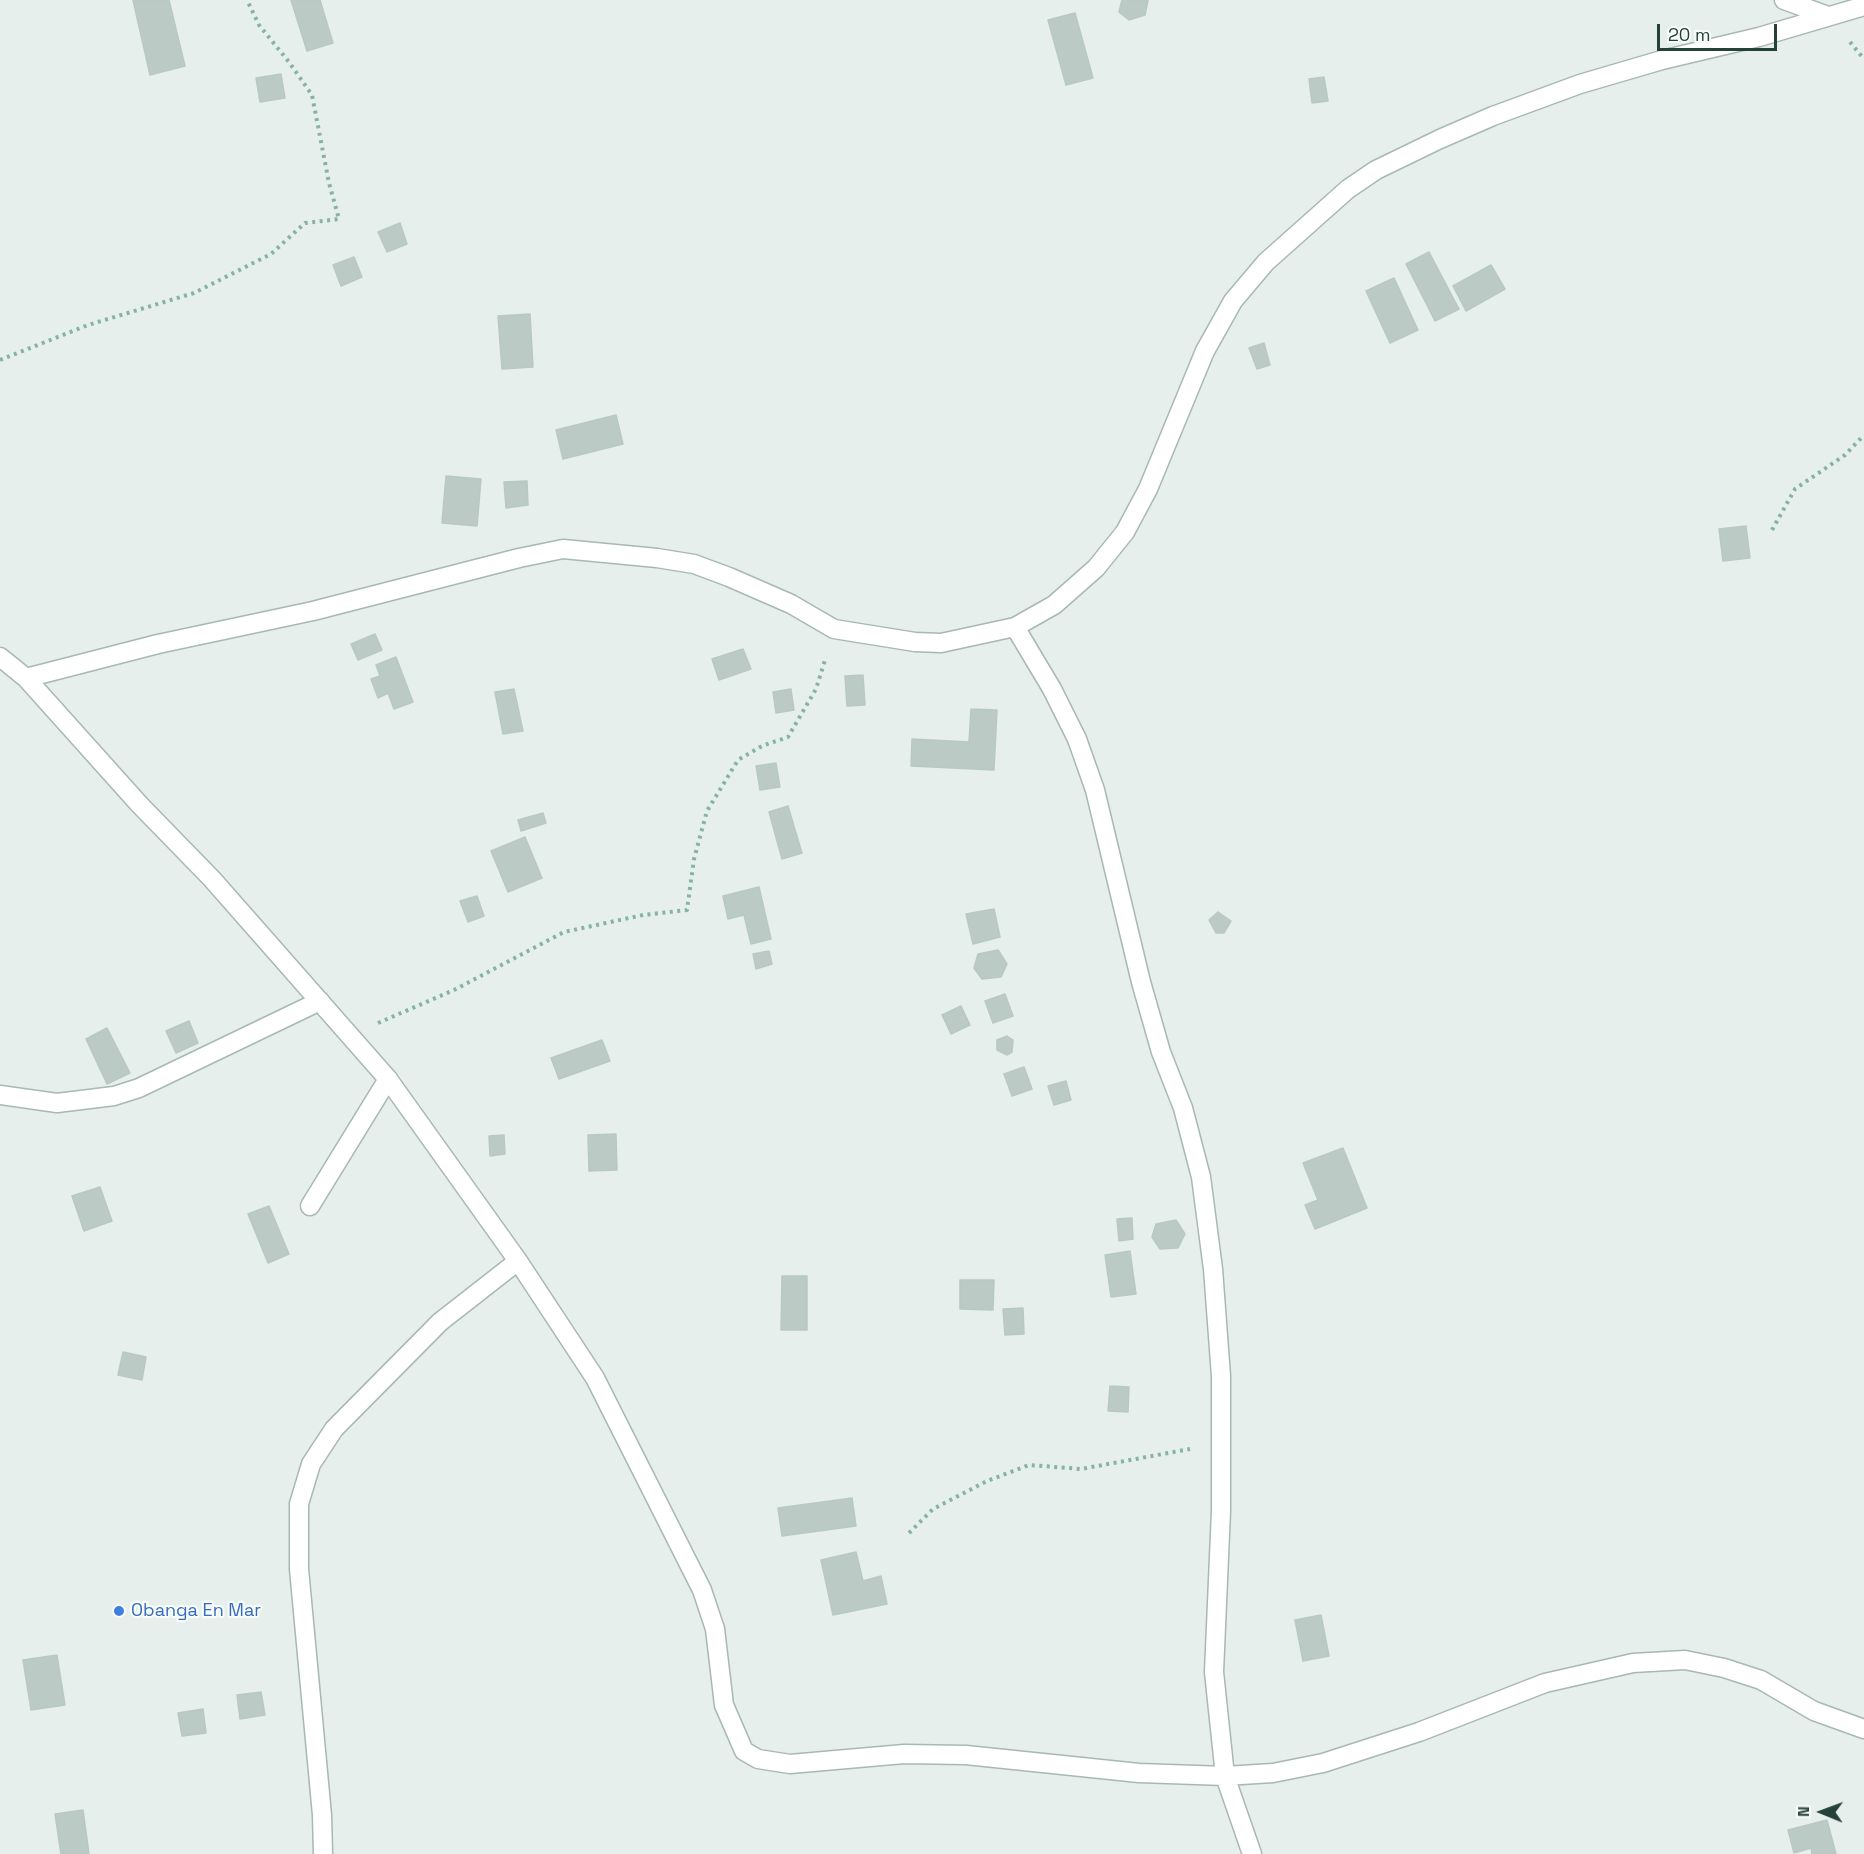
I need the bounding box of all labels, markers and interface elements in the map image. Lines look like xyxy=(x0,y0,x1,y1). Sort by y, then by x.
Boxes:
scale bar xyxy=(1660,12,1780,50)
text: 20 m xyxy=(1668,23,1711,46)
place label: Obanga En Mar xyxy=(131,1600,261,1622)
marker: Obanga En Mar xyxy=(112,1604,126,1618)
north arrow xyxy=(1792,1782,1852,1842)
text: N xyxy=(1793,1806,1814,1817)

